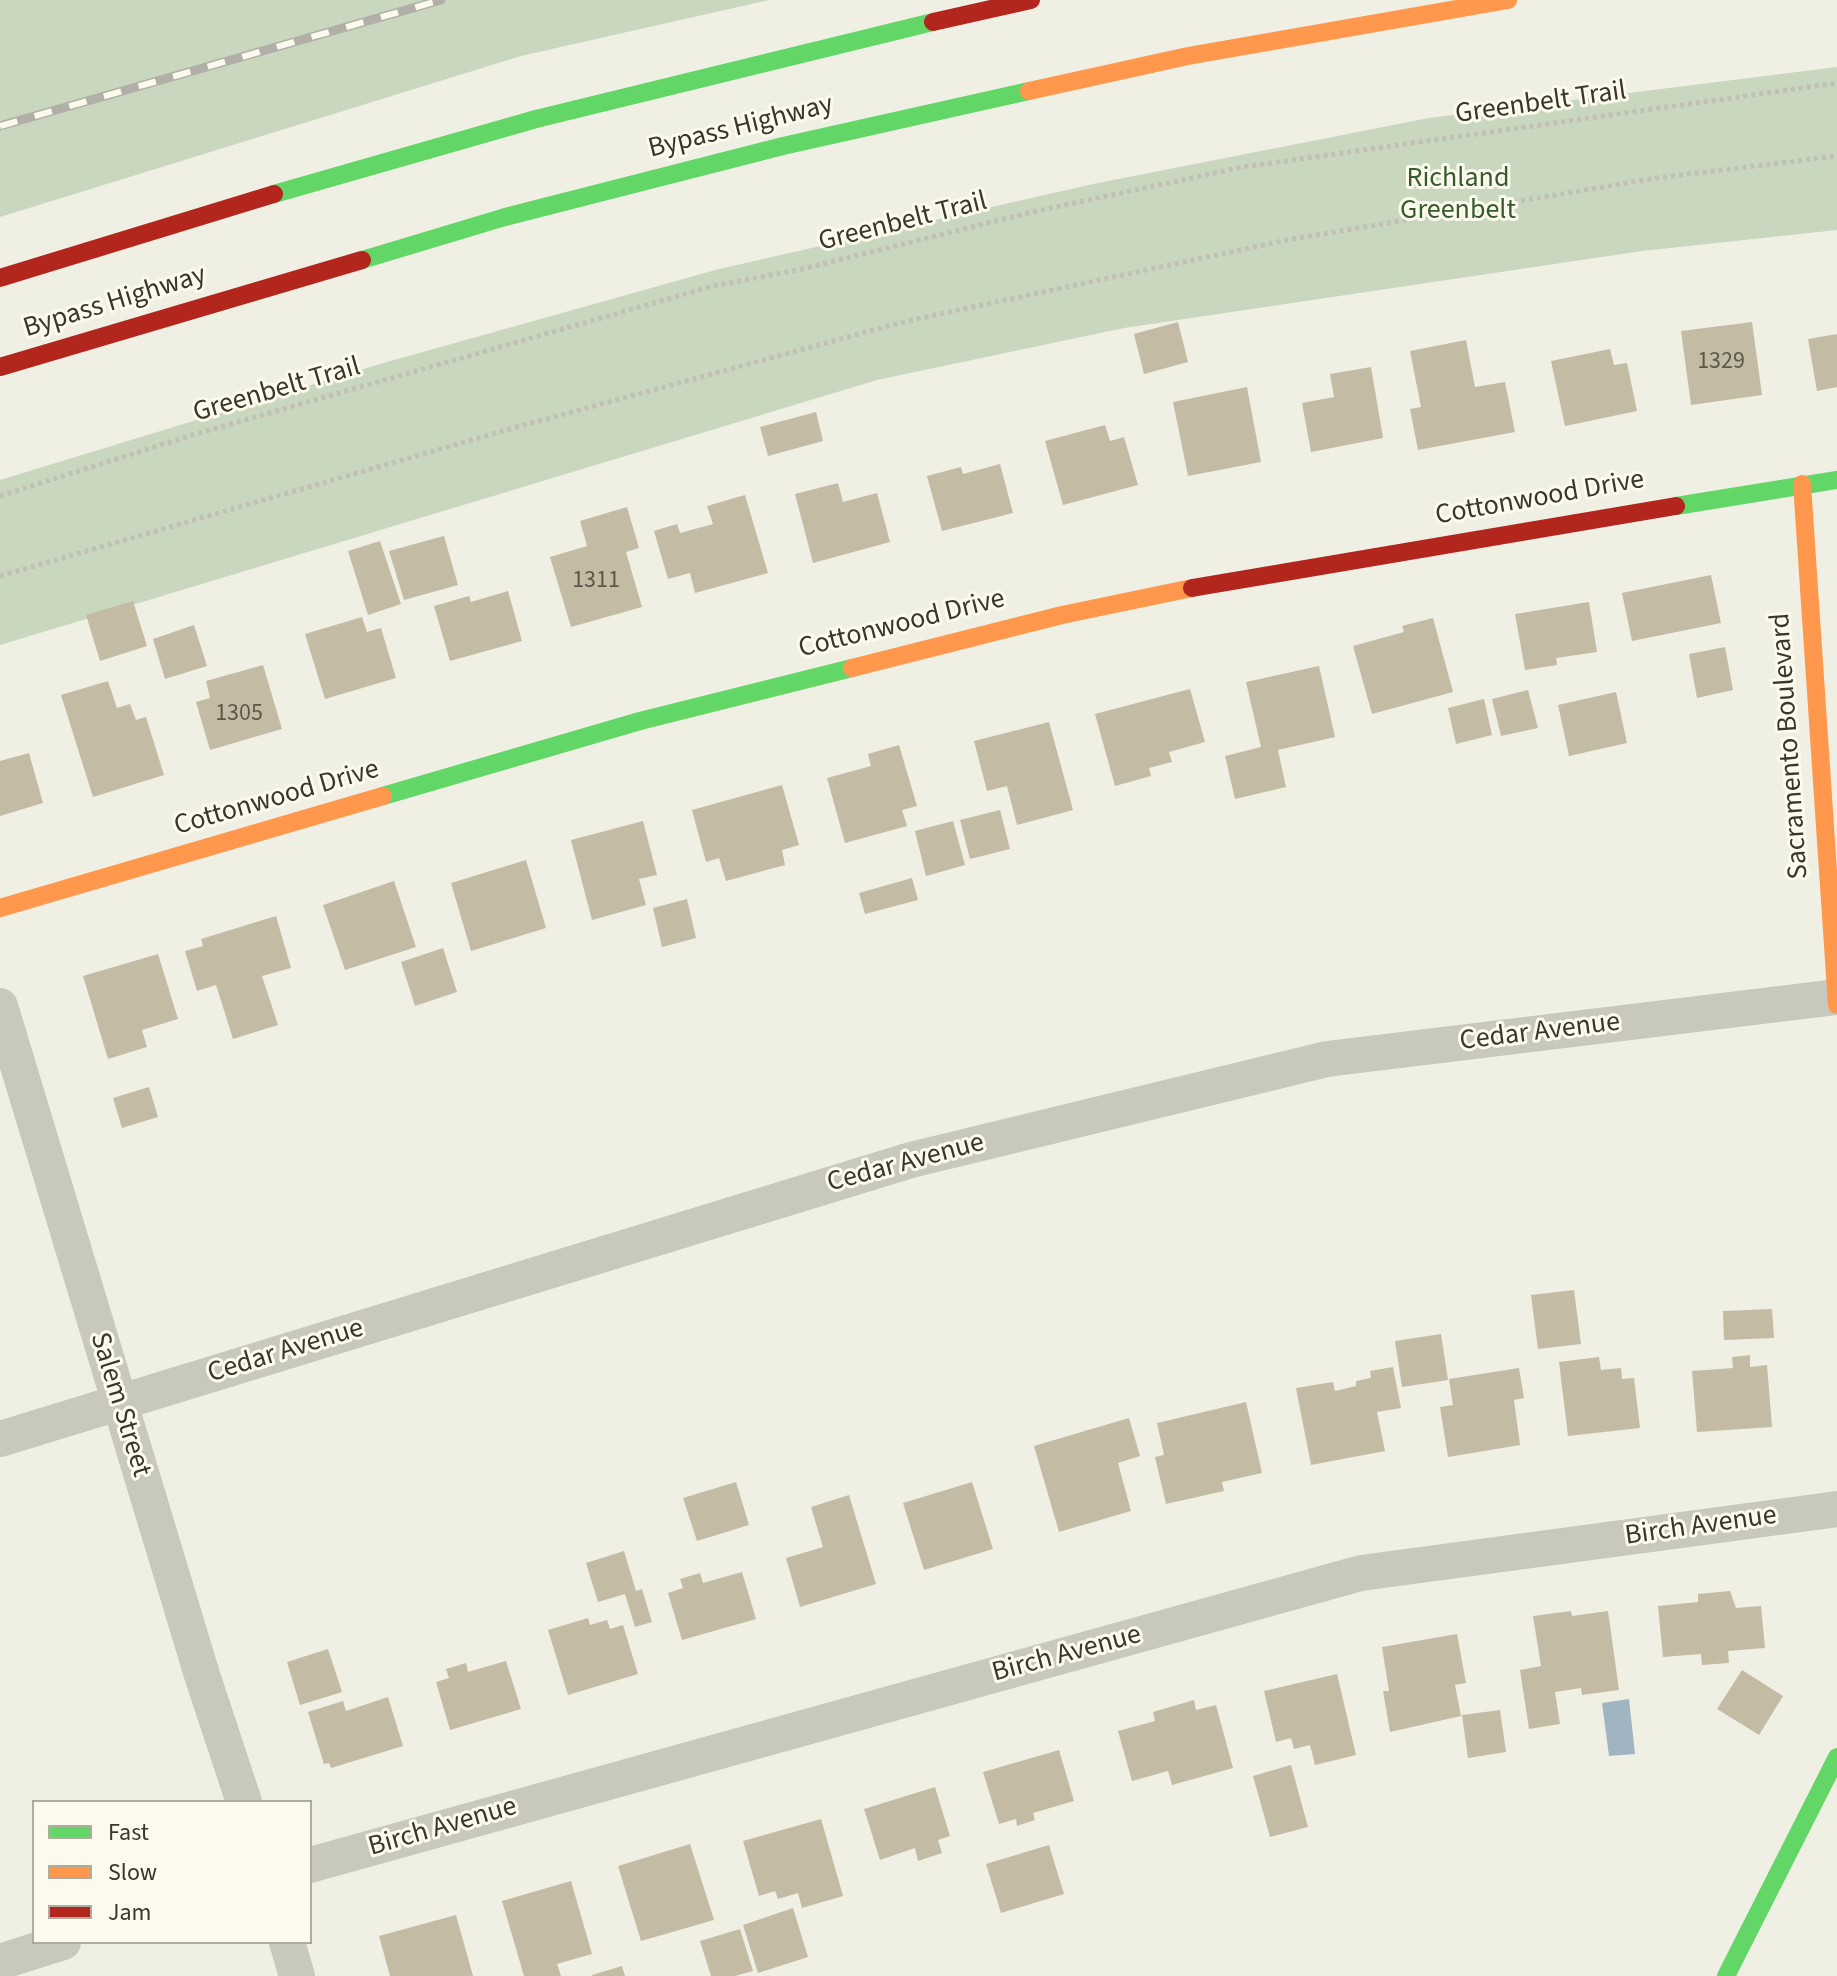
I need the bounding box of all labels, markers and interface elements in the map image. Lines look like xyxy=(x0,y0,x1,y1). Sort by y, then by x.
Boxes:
street label: Greenbelt Trail xyxy=(1453,75,1629,133)
street label: Bypass Highway xyxy=(645,89,837,167)
park label: Richland Greenbelt xyxy=(1400,163,1516,229)
street label: Greenbelt Trail xyxy=(815,186,991,260)
street label: Bypass Highway xyxy=(20,259,210,347)
house number: 1329 xyxy=(1697,349,1745,377)
street label: Greenbelt Trail xyxy=(190,351,364,431)
street label: Cottonwood Drive xyxy=(1433,464,1647,534)
house number: 1311 xyxy=(572,568,620,596)
street label: Cottonwood Drive xyxy=(795,583,1009,667)
street label: Sacramento Boulevard xyxy=(1765,612,1817,880)
house number: 1305 xyxy=(215,701,263,729)
street label: Cottonwood Drive xyxy=(171,754,383,844)
street label: Cedar Avenue xyxy=(1458,1007,1622,1059)
street label: Cedar Avenue xyxy=(824,1127,988,1201)
street label: Cedar Avenue xyxy=(204,1312,368,1392)
street label: Salem Street xyxy=(81,1329,157,1481)
street label: Birch Avenue xyxy=(1623,1500,1779,1554)
street label: Birch Avenue xyxy=(989,1619,1145,1691)
street label: Birch Avenue xyxy=(365,1791,521,1865)
legend xyxy=(32,1800,312,1944)
text: Fast xyxy=(108,1815,149,1850)
text: Slow xyxy=(108,1855,157,1890)
text: Jam xyxy=(108,1895,152,1930)

